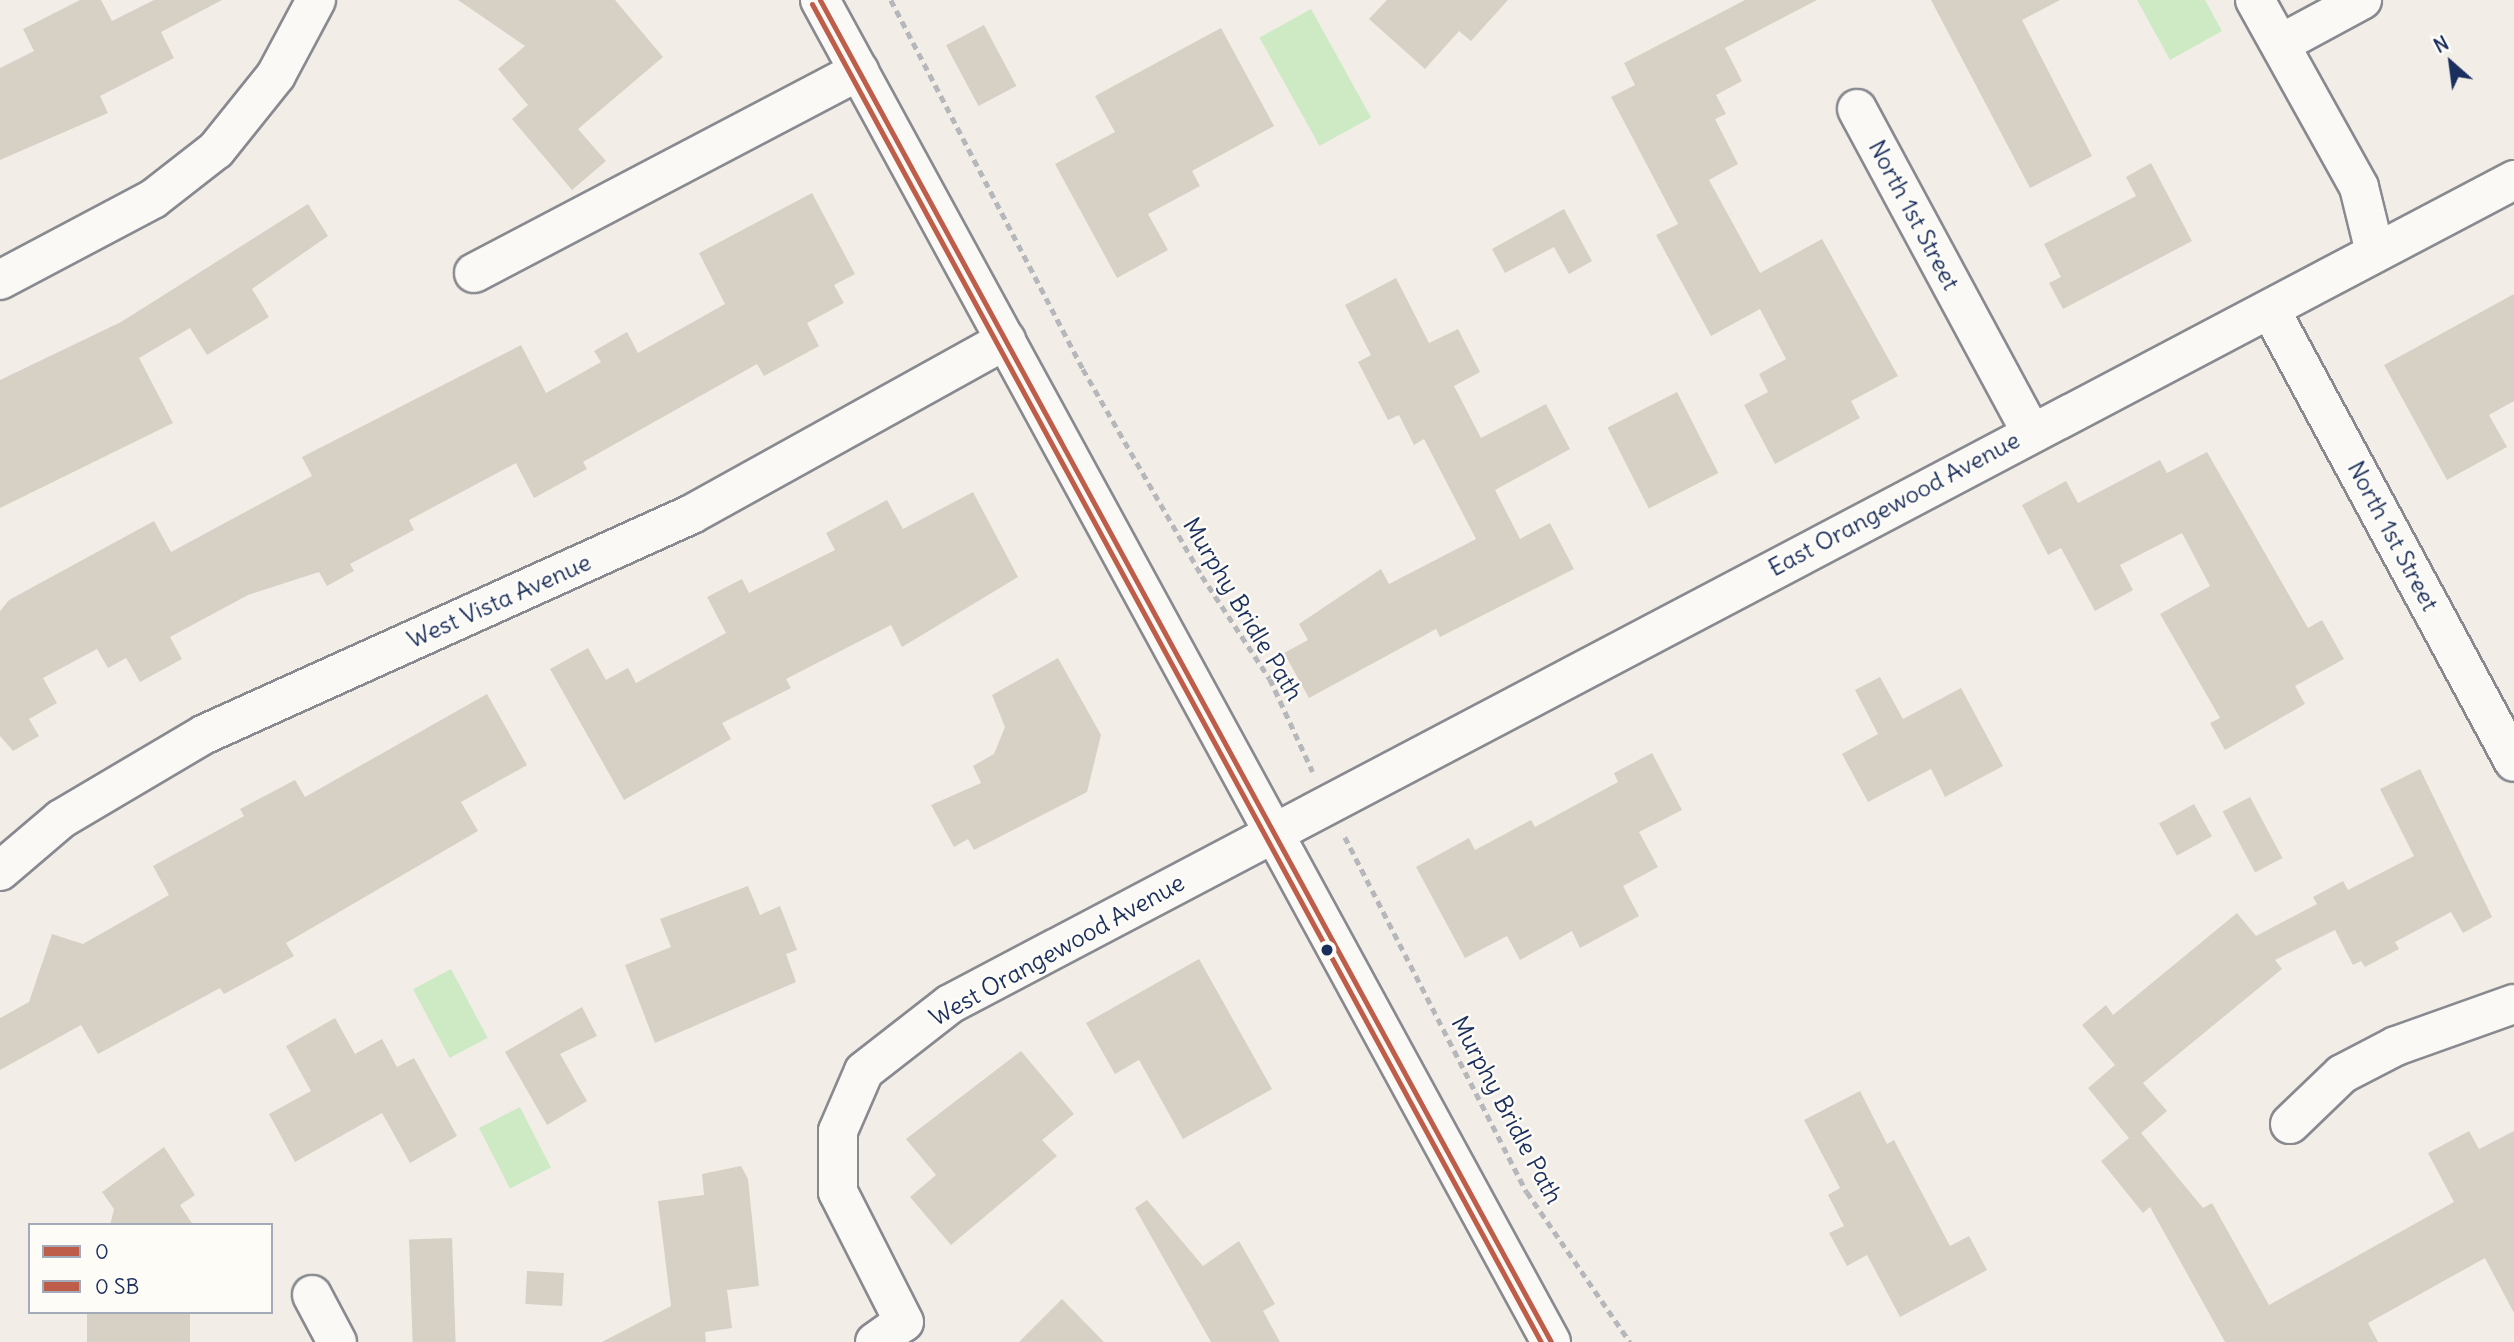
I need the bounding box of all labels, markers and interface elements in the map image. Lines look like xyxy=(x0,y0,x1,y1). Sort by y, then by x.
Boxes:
north arrow xyxy=(2416,28,2486,98)
text: N xyxy=(2430,31,2453,58)
street label: North 1st Street xyxy=(1862,135,1966,295)
street label: East Orangewood Avenue xyxy=(1763,425,2025,583)
street label: North 1st Street xyxy=(2341,456,2445,616)
street label: Murphy Bridle Path xyxy=(1177,512,1309,706)
street label: West Vista Avenue xyxy=(403,548,595,654)
street label: West Orangewood Avenue xyxy=(925,868,1189,1032)
unlabelled marker xyxy=(1320,943,1334,957)
street label: Murphy Bridle Path xyxy=(1445,1011,1569,1209)
legend xyxy=(28,1223,273,1314)
text: 0 xyxy=(95,1238,109,1265)
text: 0 SB xyxy=(95,1273,139,1300)

